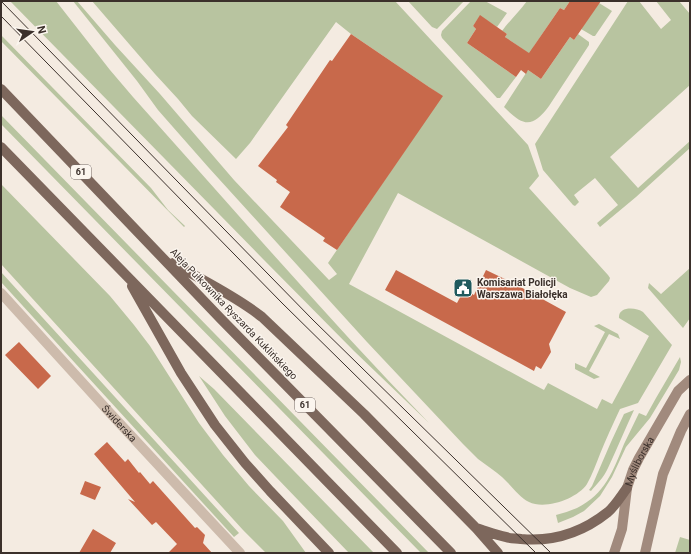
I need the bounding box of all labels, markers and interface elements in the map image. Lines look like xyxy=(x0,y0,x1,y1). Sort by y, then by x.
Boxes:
north arrow xyxy=(12,12,52,52)
text: N xyxy=(34,25,49,35)
road number: 61 xyxy=(71,165,91,179)
street label: Aleja Pułkownika Ryszarda Kuklińskiego xyxy=(168,246,300,382)
public building icon: Komisariat Policji Warszawa Białołęka xyxy=(452,277,474,299)
place label: Komisariat Policji Warszawa Białołęka xyxy=(477,277,568,300)
road number: 61 xyxy=(295,398,315,412)
street label: Świderska xyxy=(100,402,139,444)
street label: Myśliborska xyxy=(623,435,656,487)

